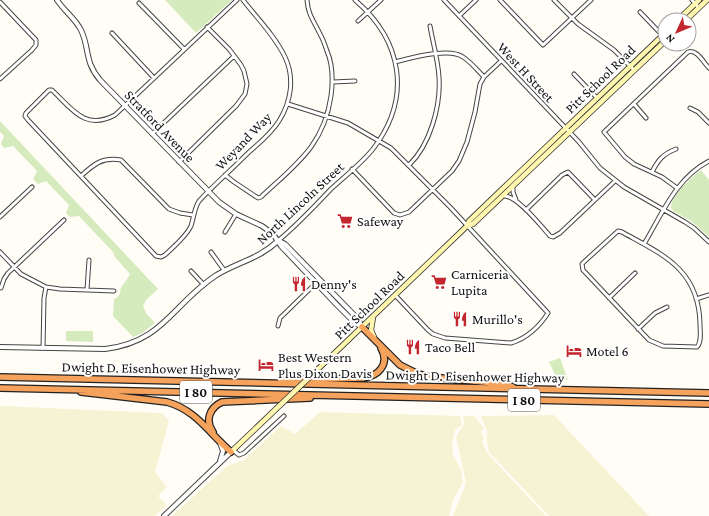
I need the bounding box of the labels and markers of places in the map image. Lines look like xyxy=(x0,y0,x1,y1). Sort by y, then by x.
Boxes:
supermarket icon: Safeway xyxy=(336,212,354,230)
place label: Safeway xyxy=(357,213,404,229)
place label: Carniceria Lupita xyxy=(451,266,509,298)
supermarket icon: Carniceria Lupita xyxy=(430,273,448,291)
restaurant icon: Denny's xyxy=(290,275,308,293)
place label: Denny's xyxy=(311,276,357,292)
restaurant icon: Murillo's xyxy=(451,310,469,328)
place label: Murillo's xyxy=(472,311,523,327)
restaurant icon: Taco Bell xyxy=(404,338,422,356)
place label: Taco Bell xyxy=(425,339,475,355)
hotel icon: Motel 6 xyxy=(565,342,583,360)
place label: Motel 6 xyxy=(586,343,629,359)
place label: Best Western Plus Dixon Davis xyxy=(278,349,372,381)
hotel icon: Best Western Plus Dixon Davis xyxy=(257,356,275,374)

